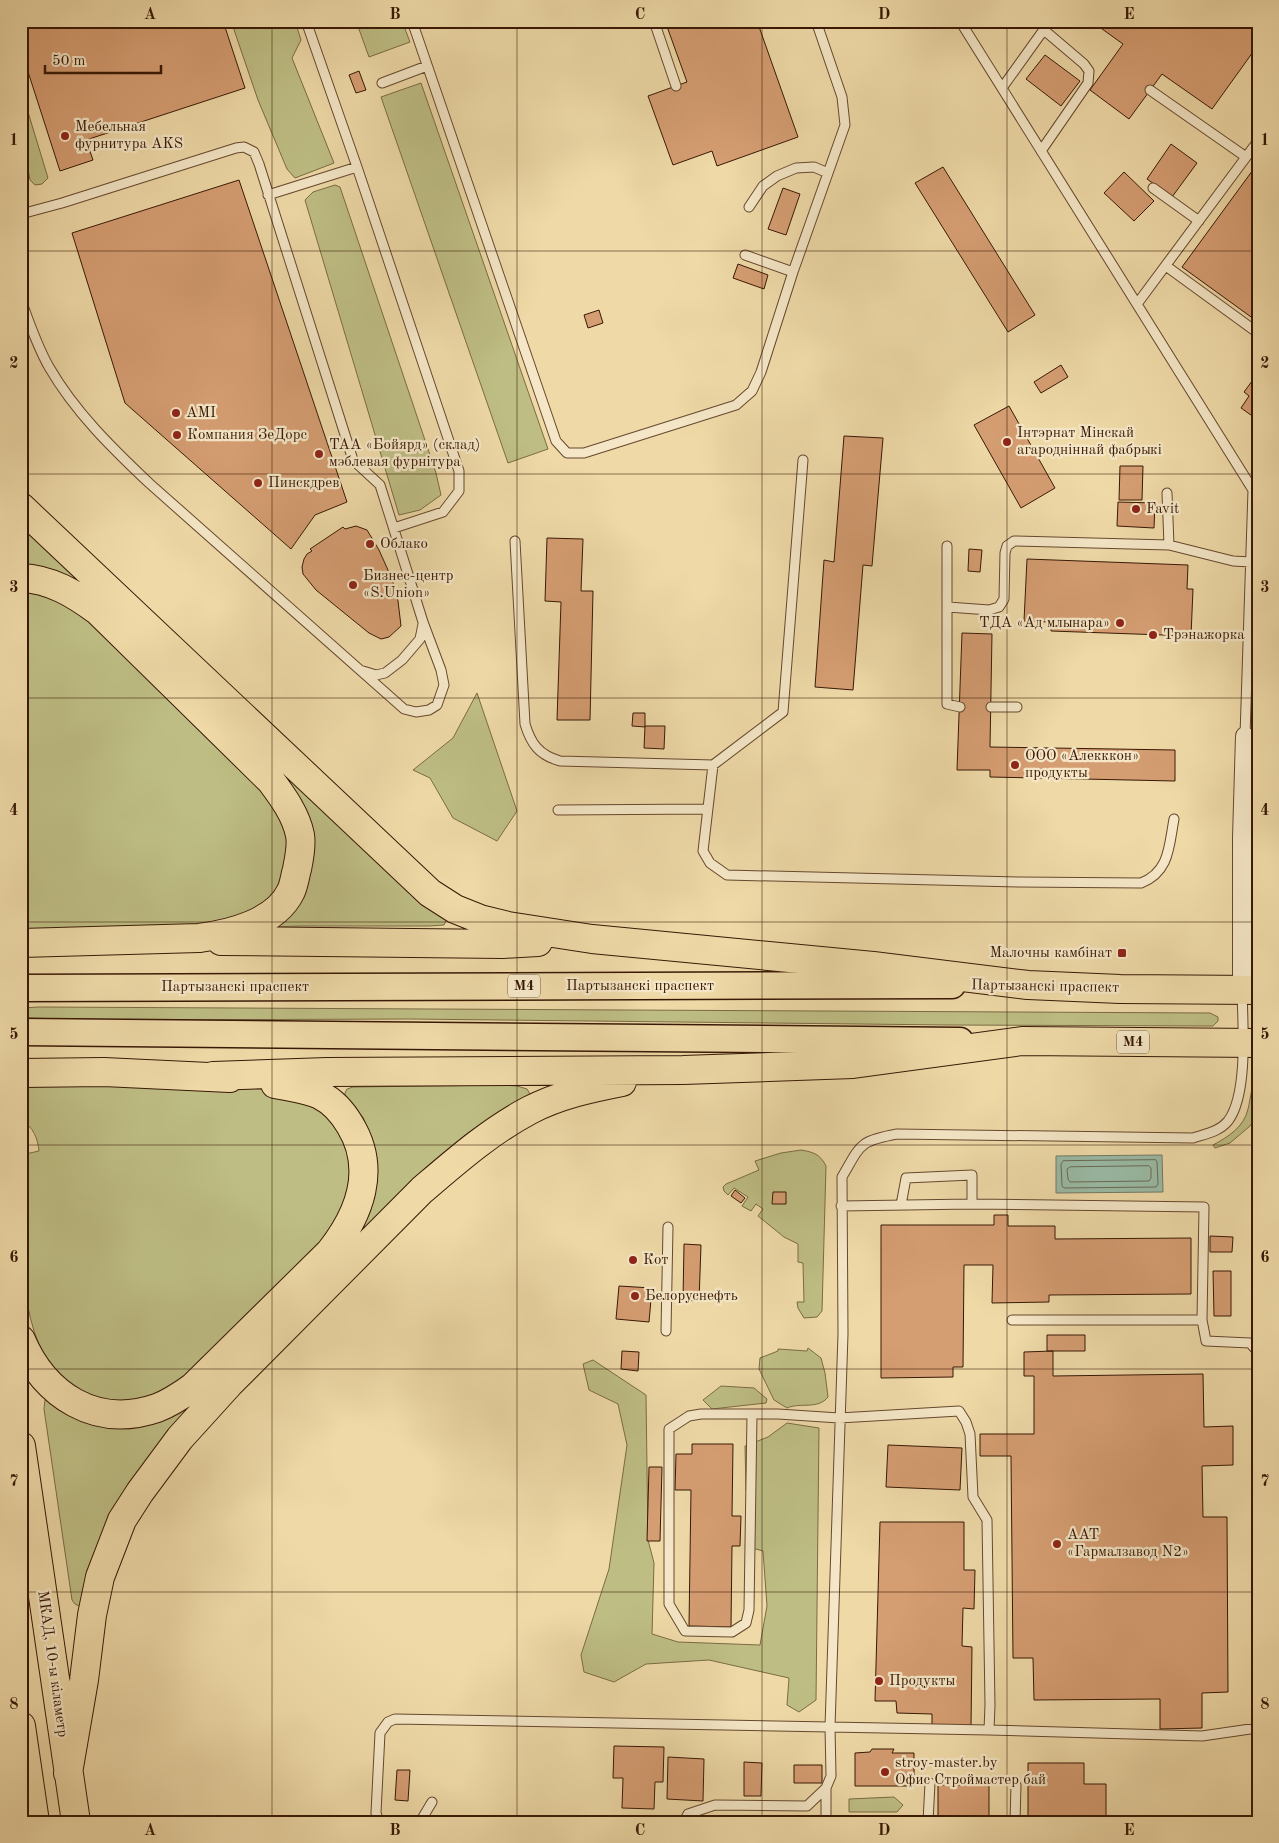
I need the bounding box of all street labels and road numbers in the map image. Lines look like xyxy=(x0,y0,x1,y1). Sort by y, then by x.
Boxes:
road number: М4 xyxy=(508,974,540,998)
street label: Партызанскі праспект xyxy=(971,978,1119,996)
street label: Партызанскі праспект xyxy=(566,979,714,994)
street label: Партызанскі праспект xyxy=(161,980,309,995)
road number: М4 xyxy=(1117,1030,1149,1054)
street label: МКАД, 10-ы кіламетр xyxy=(34,1590,70,1739)

